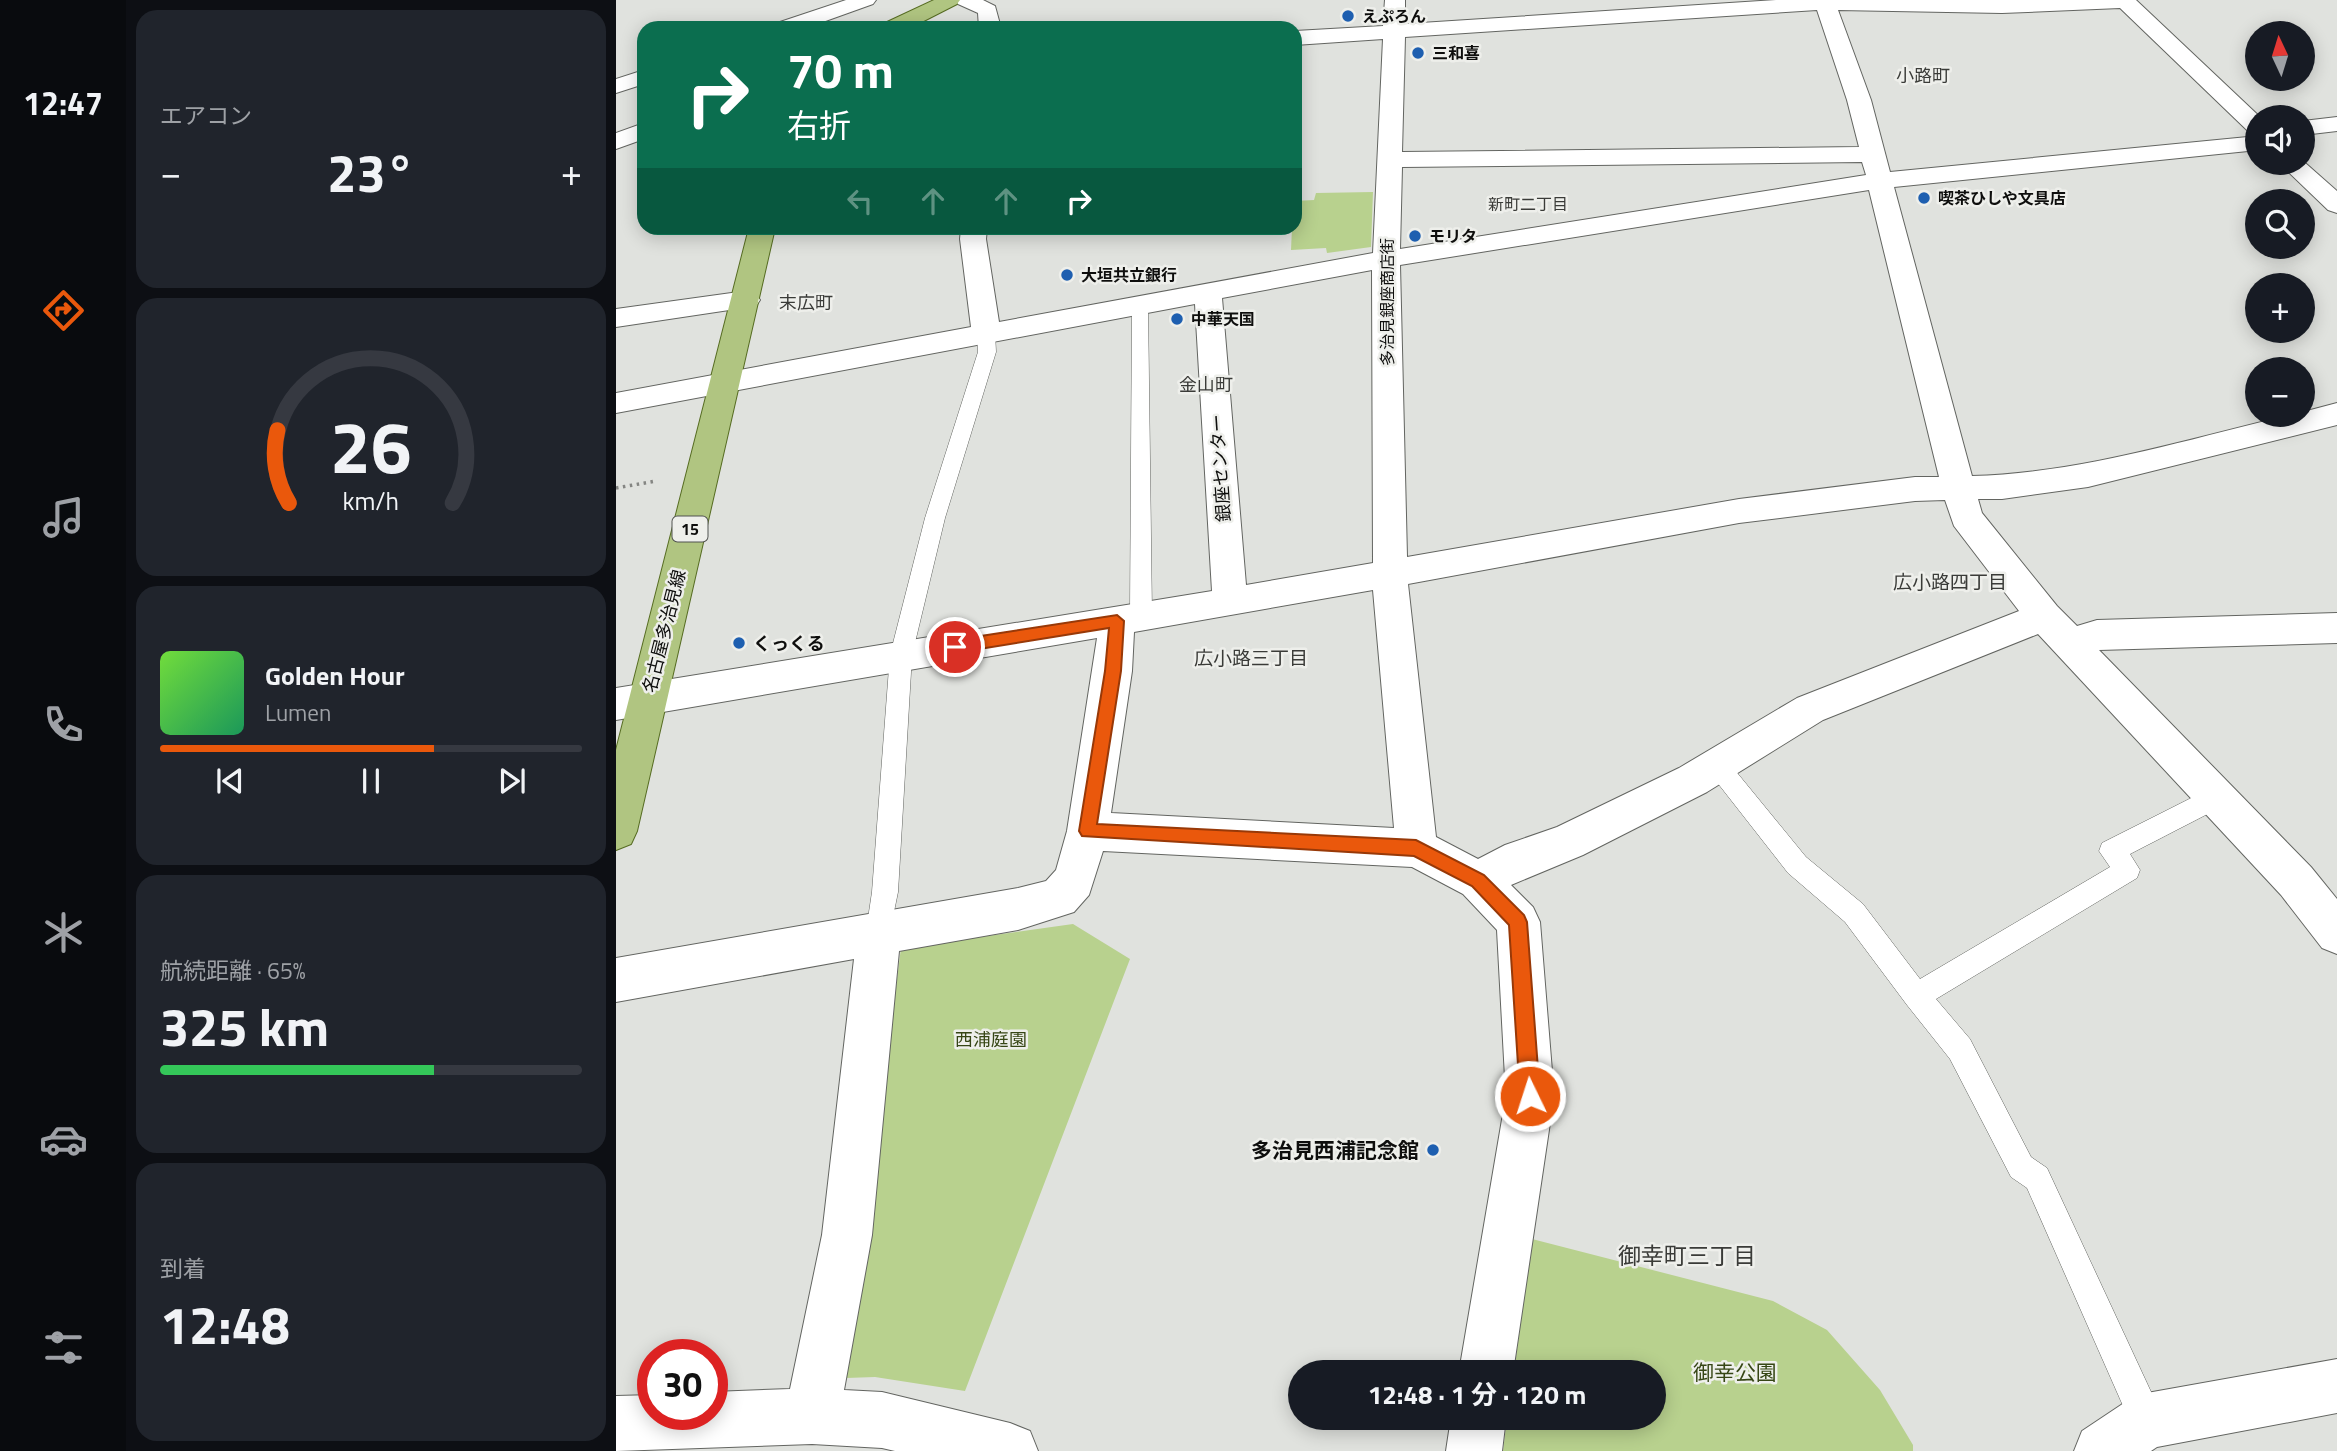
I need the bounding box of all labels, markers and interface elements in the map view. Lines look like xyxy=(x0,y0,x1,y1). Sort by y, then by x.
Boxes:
place label: えぷろん xyxy=(1362,4,1426,28)
marker: えぷろん xyxy=(1340,8,1356,24)
north arrow xyxy=(2245,21,2315,91)
map controls xyxy=(2245,21,2315,427)
text: 70 m xyxy=(787,32,894,107)
place label: 三和喜 xyxy=(1432,41,1480,65)
marker: 三和喜 xyxy=(1410,45,1426,61)
icon: right xyxy=(672,49,763,140)
district label: 小路町 xyxy=(1896,62,1950,89)
text: 12:47 xyxy=(23,79,103,127)
text: エアコン xyxy=(160,98,252,133)
text: 右折 xyxy=(787,101,851,149)
button: sound xyxy=(2245,105,2315,175)
text: 23° xyxy=(327,133,415,212)
text: − xyxy=(160,143,181,201)
text: + xyxy=(561,143,582,201)
icon: left xyxy=(841,182,879,220)
icon: ahead xyxy=(914,182,952,220)
icon: ahead xyxy=(987,182,1025,220)
icon: right xyxy=(1060,182,1098,220)
place label: 喫茶ひしや文具店 xyxy=(1938,186,2066,210)
button: search xyxy=(2245,189,2315,259)
marker: 喫茶ひしや文具店 xyxy=(1916,190,1932,206)
district label: 新町二丁目 xyxy=(1488,192,1568,216)
place label: モリタ xyxy=(1429,224,1477,248)
marker: モリタ xyxy=(1407,228,1423,244)
street label: 多治見銀座商店街 xyxy=(1375,238,1399,366)
place label: 大垣共立銀行 xyxy=(1081,263,1177,287)
marker: 大垣共立銀行 xyxy=(1059,267,1075,283)
button: + xyxy=(2245,273,2315,343)
icon: directions xyxy=(39,286,88,335)
district label: 末広町 xyxy=(779,289,833,316)
place label: 中華天国 xyxy=(1191,307,1255,331)
marker: 中華天国 xyxy=(1169,311,1185,327)
button: − xyxy=(2245,357,2315,427)
district label: 金山町 xyxy=(1179,371,1233,398)
text: 26 xyxy=(330,392,412,502)
street label: 銀座センター xyxy=(1203,413,1237,523)
text: km/h xyxy=(343,482,399,520)
icon: music xyxy=(39,493,88,542)
road number: 15 xyxy=(672,516,708,542)
street label: 名古屋多治見線 xyxy=(636,567,692,695)
district label: 広小路四丁目 xyxy=(1893,567,2007,596)
pin xyxy=(925,617,985,677)
icon: arrive xyxy=(936,628,974,666)
place label: くっくる xyxy=(753,630,825,657)
marker: くっくる xyxy=(731,635,747,651)
district label: 広小路三丁目 xyxy=(1194,643,1308,672)
text: Golden Hour xyxy=(265,656,405,695)
text: Lumen xyxy=(265,695,331,730)
icon: phone xyxy=(39,700,88,749)
icon: previous xyxy=(211,762,249,800)
icon: pause xyxy=(352,762,390,800)
icon: next xyxy=(493,762,531,800)
icon: climate xyxy=(39,908,88,957)
text: 航続距離 · 65% xyxy=(160,953,306,988)
text: 325 km xyxy=(160,987,329,1066)
park label: 西浦庭園 xyxy=(955,1026,1027,1053)
position arrow xyxy=(1493,1059,1567,1133)
icon: car xyxy=(39,1115,88,1164)
place label: 多治見西浦記念館 xyxy=(1251,1134,1419,1166)
marker: 多治見西浦記念館 xyxy=(1425,1142,1441,1158)
district label: 御幸町三丁目 xyxy=(1618,1238,1756,1273)
text: 到着 xyxy=(160,1251,206,1286)
text: 12:48 xyxy=(160,1285,290,1364)
icon: filters xyxy=(39,1323,88,1372)
speed limit sign: 30 xyxy=(637,1339,728,1430)
park label: 御幸公園 xyxy=(1693,1356,1777,1388)
text: 12:48 · 1 分 · 120 m xyxy=(1368,1375,1586,1414)

